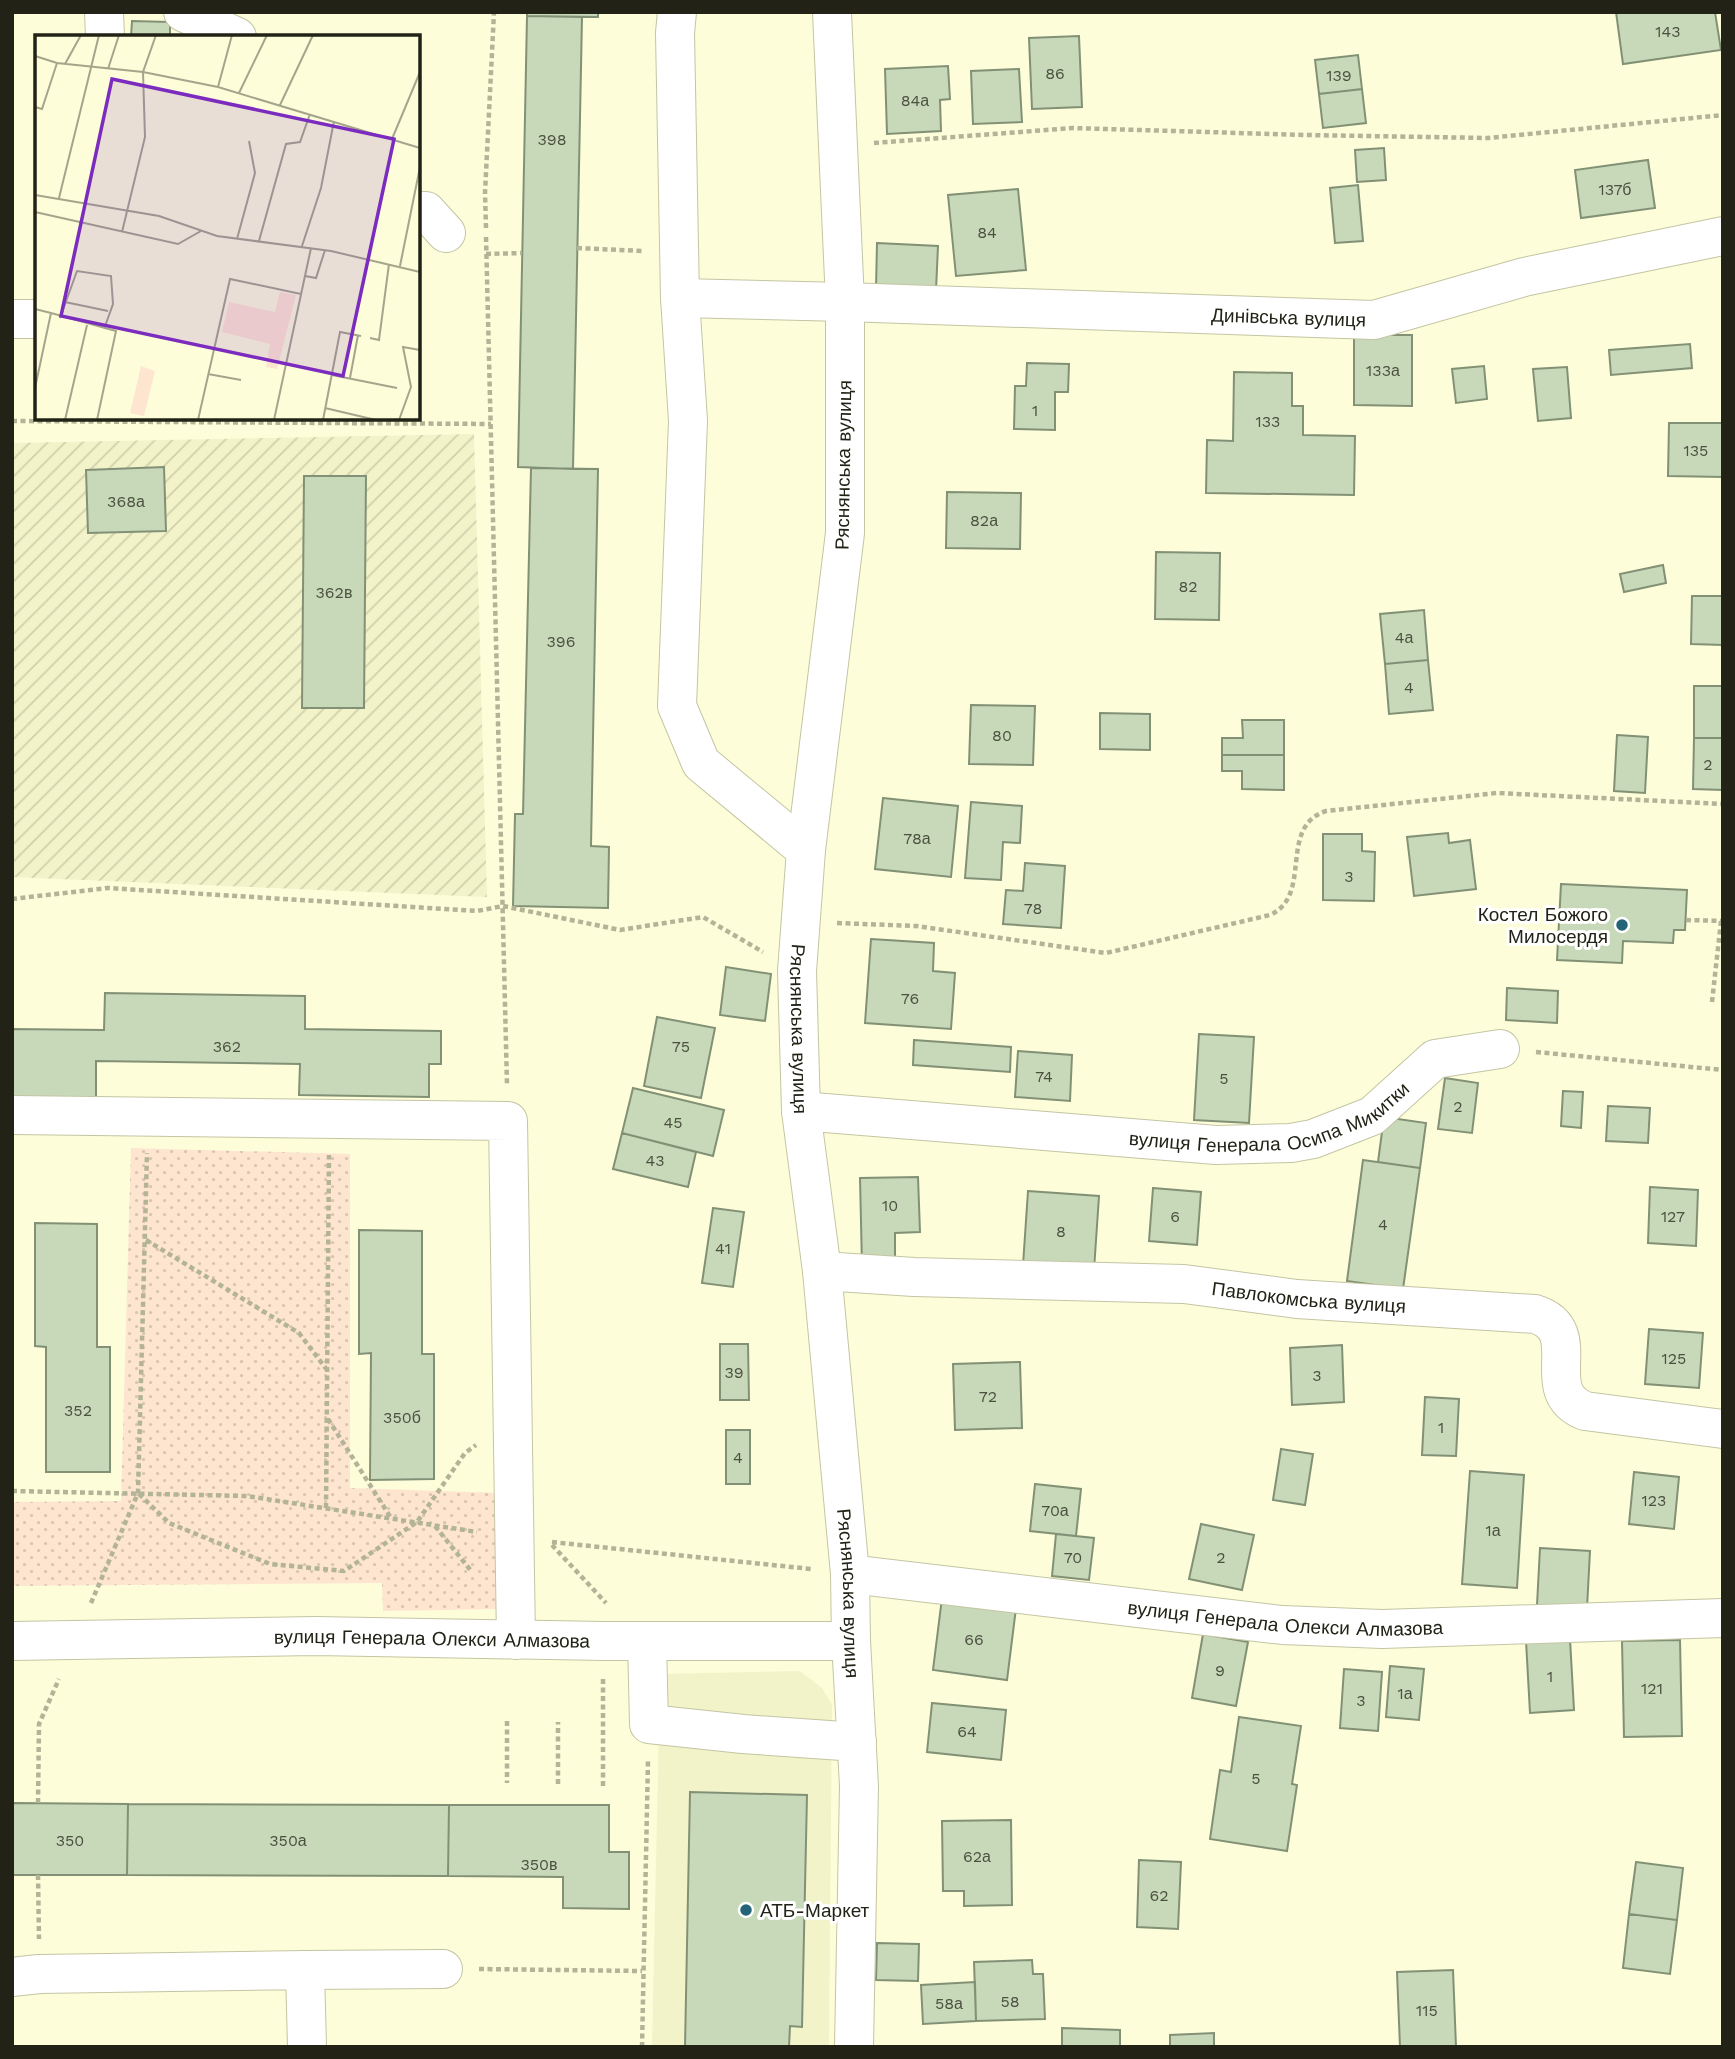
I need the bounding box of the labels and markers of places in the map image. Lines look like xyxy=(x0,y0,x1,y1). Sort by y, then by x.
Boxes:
place label: Костел Божого Милосердя xyxy=(1478,903,1608,948)
marker: Костел Божого Милосердя xyxy=(1614,917,1630,933)
place label: АТБ-Маркет xyxy=(760,1899,870,1922)
marker: АТБ-Маркет xyxy=(738,1902,754,1918)

